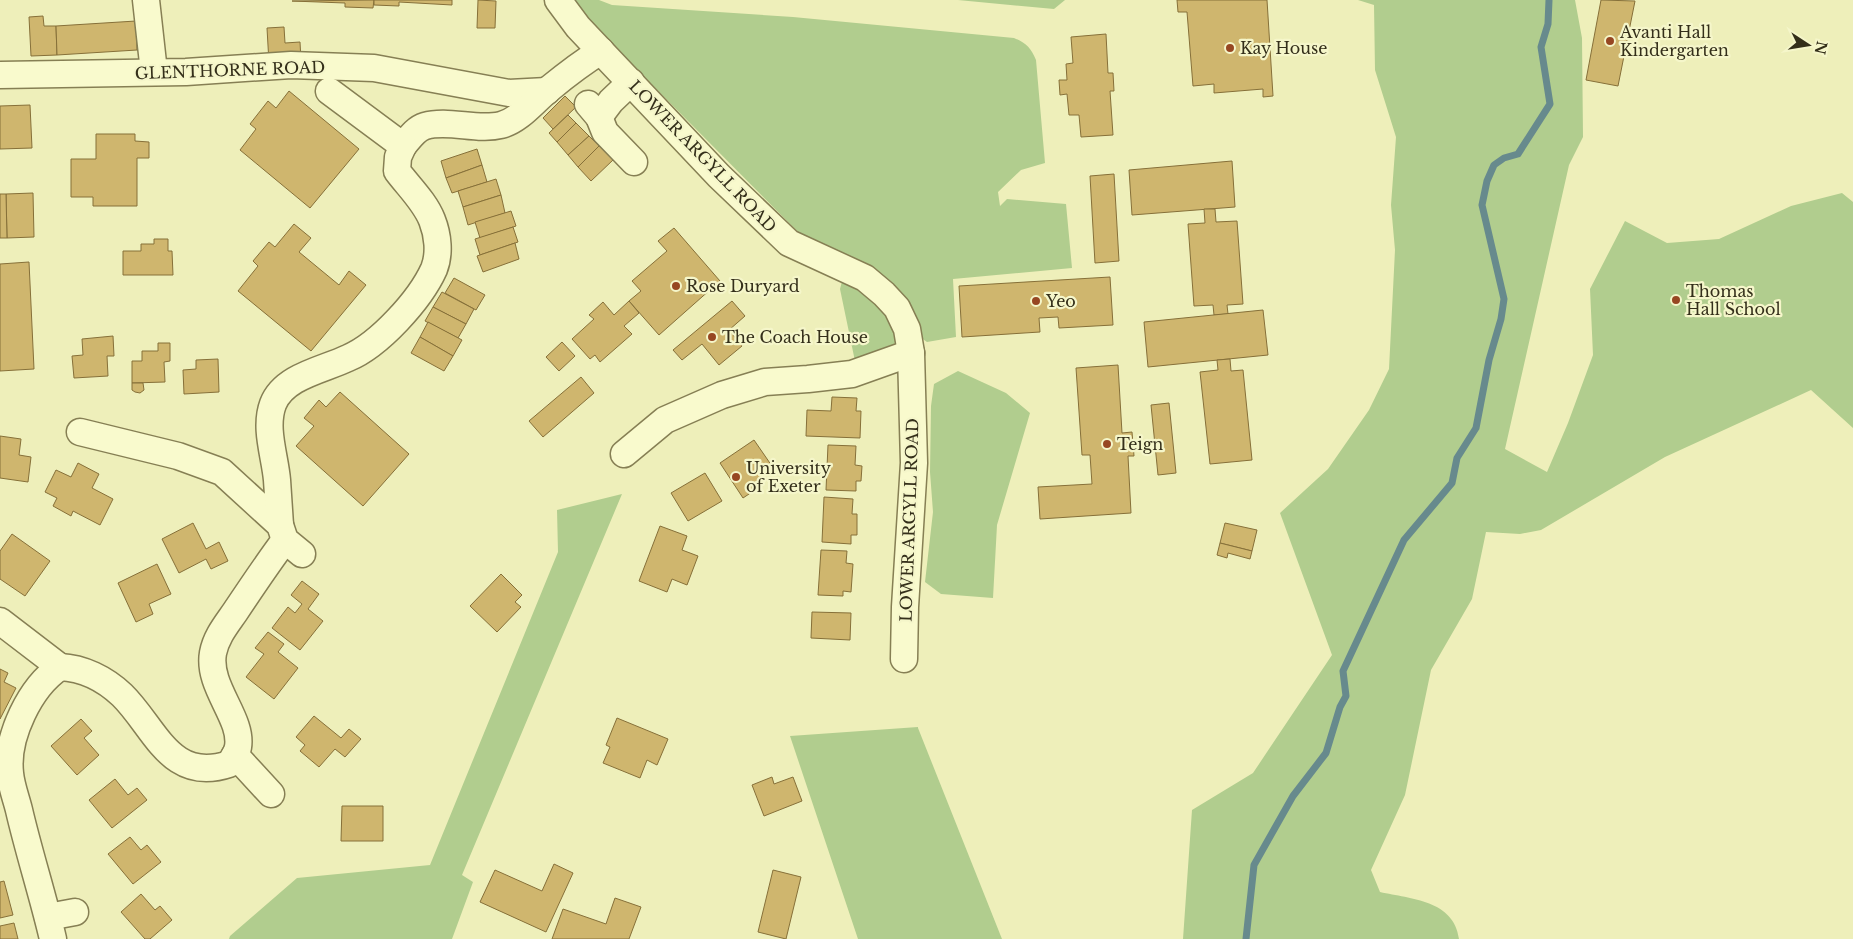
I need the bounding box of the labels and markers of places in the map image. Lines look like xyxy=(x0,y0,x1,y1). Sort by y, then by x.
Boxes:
place label: Avanti Hall Kindergarten xyxy=(1619,22,1729,60)
marker: Avanti Hall Kindergarten xyxy=(1604,35,1616,47)
place label: Kay House xyxy=(1240,38,1327,58)
marker: Kay House xyxy=(1224,42,1236,54)
place label: Rose Duryard xyxy=(686,276,800,296)
marker: Rose Duryard xyxy=(670,280,682,292)
place label: Thomas Hall School xyxy=(1686,281,1781,319)
place label: Yeo xyxy=(1045,291,1076,311)
marker: Thomas Hall School xyxy=(1670,294,1682,306)
marker: Yeo xyxy=(1030,295,1042,307)
place label: The Coach House xyxy=(722,327,868,347)
marker: The Coach House xyxy=(706,331,718,343)
place label: Teign xyxy=(1117,434,1163,454)
marker: Teign xyxy=(1101,438,1113,450)
place label: University of Exeter xyxy=(746,458,832,496)
marker: University of Exeter xyxy=(730,471,742,483)

